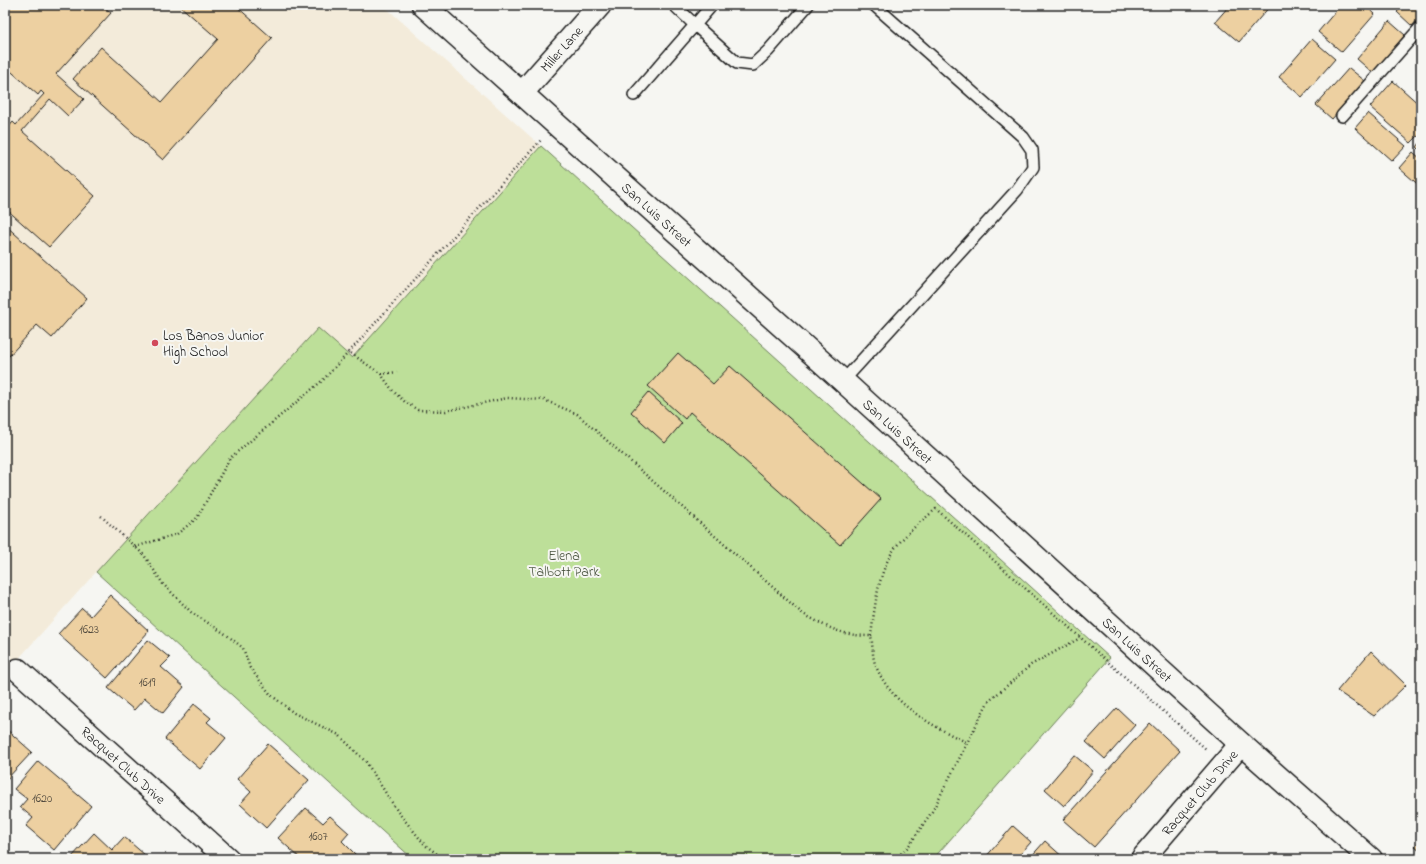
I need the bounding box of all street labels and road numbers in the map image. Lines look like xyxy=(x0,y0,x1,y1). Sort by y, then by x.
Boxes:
street label: Miller Lane xyxy=(536,21,589,78)
street label: San Luis Street xyxy=(616,178,696,253)
street label: San Luis Street xyxy=(857,395,937,470)
street label: San Luis Street xyxy=(1096,613,1176,688)
street label: Racquet Club Drive xyxy=(75,722,170,811)
street label: Racquet Club Drive xyxy=(1157,745,1244,841)

